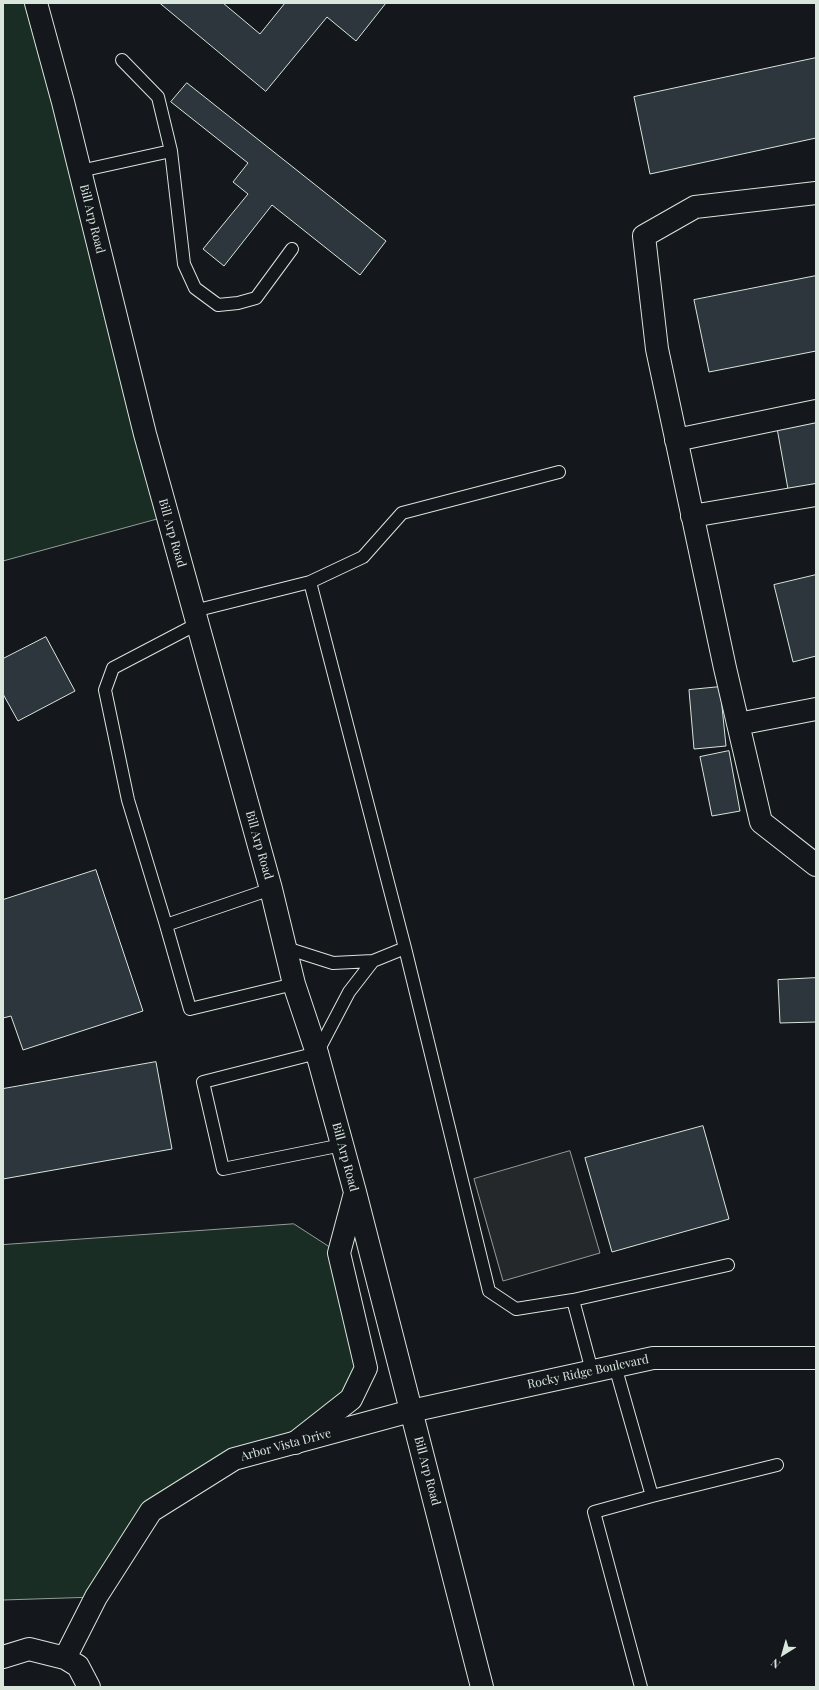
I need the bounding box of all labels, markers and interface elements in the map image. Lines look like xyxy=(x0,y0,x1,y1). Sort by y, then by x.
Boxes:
street label: Bill Arp Road xyxy=(76,183,108,255)
street label: Bill Arp Road xyxy=(155,497,189,569)
street label: Bill Arp Road xyxy=(242,809,276,881)
street label: Bill Arp Road xyxy=(329,1121,361,1193)
street label: Rocky Ridge Boulevard xyxy=(526,1352,650,1392)
street label: Arbor Vista Drive xyxy=(239,1426,333,1464)
street label: Bill Arp Road xyxy=(411,1435,443,1507)
north arrow xyxy=(763,1634,803,1674)
text: N xyxy=(768,1656,783,1672)

